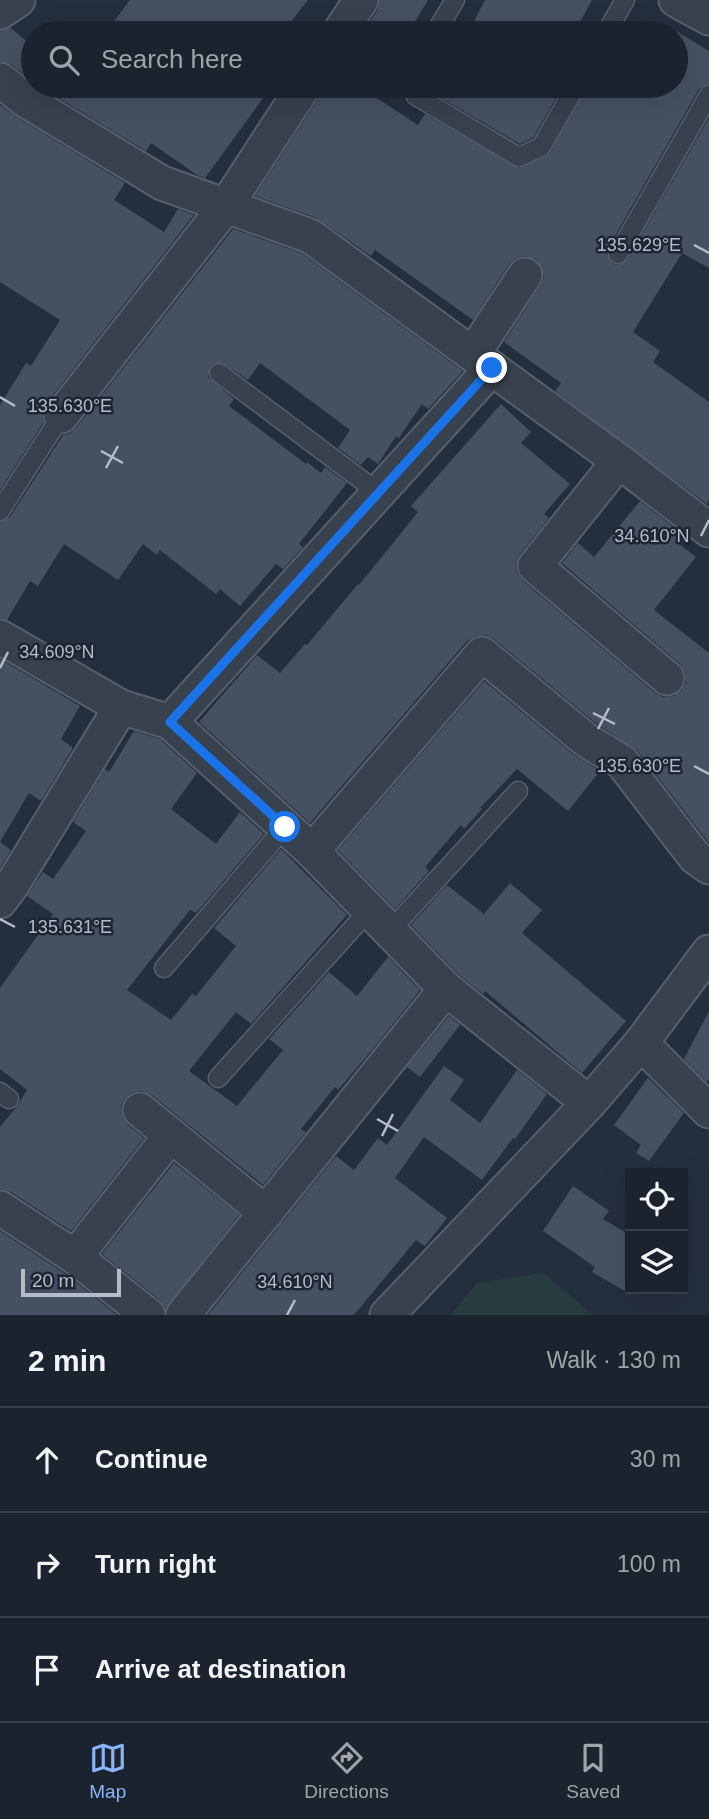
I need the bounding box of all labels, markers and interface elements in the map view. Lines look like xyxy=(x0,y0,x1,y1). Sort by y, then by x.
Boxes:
search box xyxy=(21,21,688,98)
icon: search xyxy=(45,41,83,79)
text: Search here xyxy=(101,44,243,74)
text: 135.629°E xyxy=(597,235,681,255)
route end xyxy=(476,352,507,383)
text: 135.630°E xyxy=(28,396,112,416)
text: 34.610°N xyxy=(614,526,690,546)
text: 34.609°N xyxy=(19,642,95,662)
text: 135.630°E xyxy=(597,756,681,776)
route start xyxy=(269,811,300,842)
text: 135.631°E xyxy=(28,917,112,937)
map controls xyxy=(625,1168,688,1294)
button: locate xyxy=(625,1168,688,1231)
button: layers xyxy=(625,1231,688,1294)
scale bar xyxy=(21,1266,121,1298)
text: 20 m xyxy=(32,1270,74,1291)
text: 34.610°N xyxy=(257,1272,333,1292)
text: 2 min xyxy=(28,1344,106,1377)
text: Walk · 130 m xyxy=(546,1347,681,1373)
icon: ahead xyxy=(28,1441,66,1479)
text: Continue xyxy=(95,1444,208,1474)
text: 30 m xyxy=(630,1446,681,1472)
icon: right xyxy=(28,1546,66,1584)
text: Turn right xyxy=(95,1549,216,1579)
text: 100 m xyxy=(617,1551,681,1577)
icon: arrive xyxy=(28,1651,66,1689)
text: Arrive at destination xyxy=(95,1654,346,1684)
tab: Map xyxy=(89,1739,127,1803)
tab: Directions xyxy=(304,1739,389,1803)
tab: Saved xyxy=(566,1739,620,1803)

